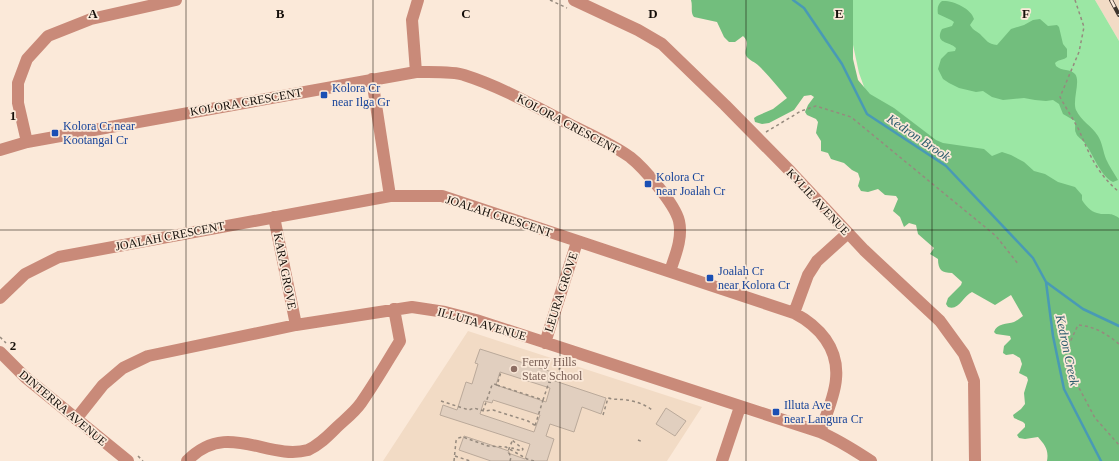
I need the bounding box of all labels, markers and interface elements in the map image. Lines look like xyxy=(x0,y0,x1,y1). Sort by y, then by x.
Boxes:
text: A xyxy=(88,6,98,21)
text: B xyxy=(276,6,285,21)
text: C xyxy=(461,6,471,21)
text: D xyxy=(648,6,658,21)
text: E xyxy=(835,6,843,21)
text: F xyxy=(1022,6,1030,21)
place label: Kolora Cr near Ilga Gr xyxy=(332,81,390,109)
street label: KOLORA CRESCENT xyxy=(189,85,304,119)
marker: Kolora Cr near Ilga Gr xyxy=(319,90,329,100)
street label: KOLORA CRESCENT xyxy=(515,91,622,157)
text: 1 xyxy=(10,108,16,123)
water label: Kedron Brook xyxy=(883,110,953,164)
place label: Kolora Cr near Kootangal Cr xyxy=(63,119,135,147)
marker: Kolora Cr near Kootangal Cr xyxy=(50,128,60,138)
street label: KYLIE AVENUE xyxy=(784,166,852,238)
place label: Kolora Cr near Joalah Cr xyxy=(656,170,725,198)
marker: Kolora Cr near Joalah Cr xyxy=(643,179,653,189)
street label: JOALAH CRESCENT xyxy=(444,192,555,240)
street label: JOALAH CRESCENT xyxy=(114,218,226,253)
street label: KARA GROVE xyxy=(271,232,299,310)
street label: LEURA GROVE xyxy=(541,250,581,334)
place label: Joalah Cr near Kolora Cr xyxy=(718,264,790,292)
marker: Joalah Cr near Kolora Cr xyxy=(705,273,715,283)
street label: ILLUTA AVENUE xyxy=(436,305,528,343)
water label: Kedron Creek xyxy=(1052,312,1082,387)
text: 2 xyxy=(10,338,16,353)
place label: Ferny Hills State School xyxy=(522,355,583,383)
marker: Ferny Hills State School xyxy=(509,364,519,374)
street label: DINTERRA AVENUE xyxy=(16,367,110,449)
place label: Illuta Ave near Langura Cr xyxy=(784,398,863,426)
marker: Illuta Ave near Langura Cr xyxy=(771,407,781,417)

